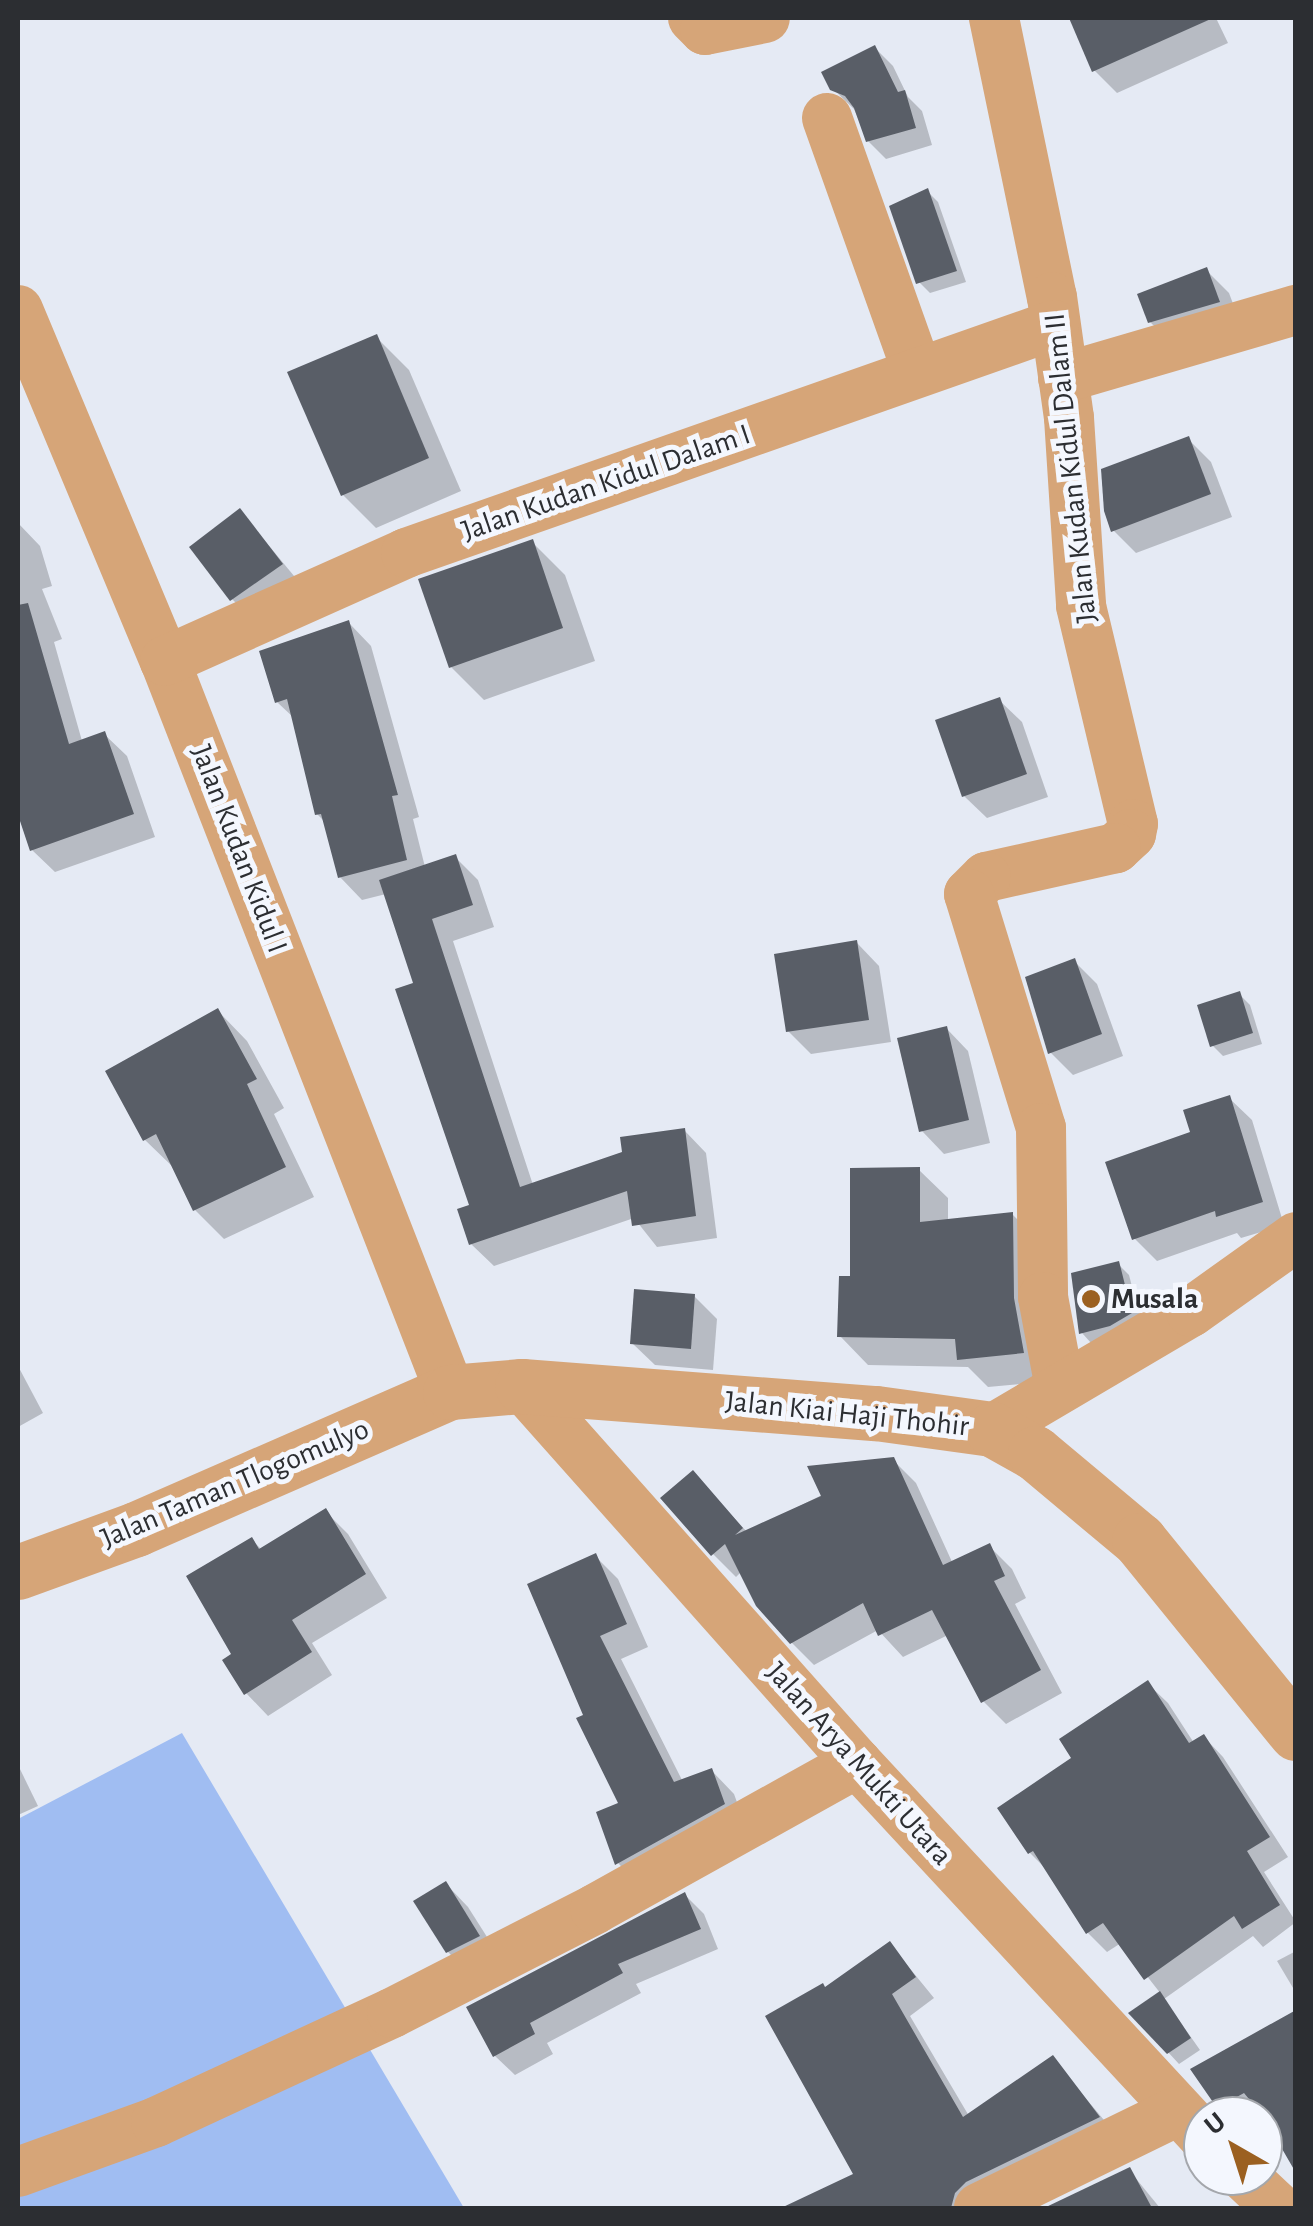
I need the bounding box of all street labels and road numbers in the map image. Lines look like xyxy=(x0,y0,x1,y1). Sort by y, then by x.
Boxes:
street label: Jalan Kudan Kidul Dalam II xyxy=(1037,312,1105,624)
street label: Jalan Kudan Kidul Dalam I xyxy=(457,417,755,549)
street label: Jalan Kudan Kidul I xyxy=(183,740,295,958)
street label: Jalan Kiai Haji Thohir xyxy=(723,1383,971,1445)
street label: Jalan Taman Tlogomulyo xyxy=(96,1411,374,1557)
street label: Jalan Arya Mukti Utara xyxy=(758,1655,960,1873)

